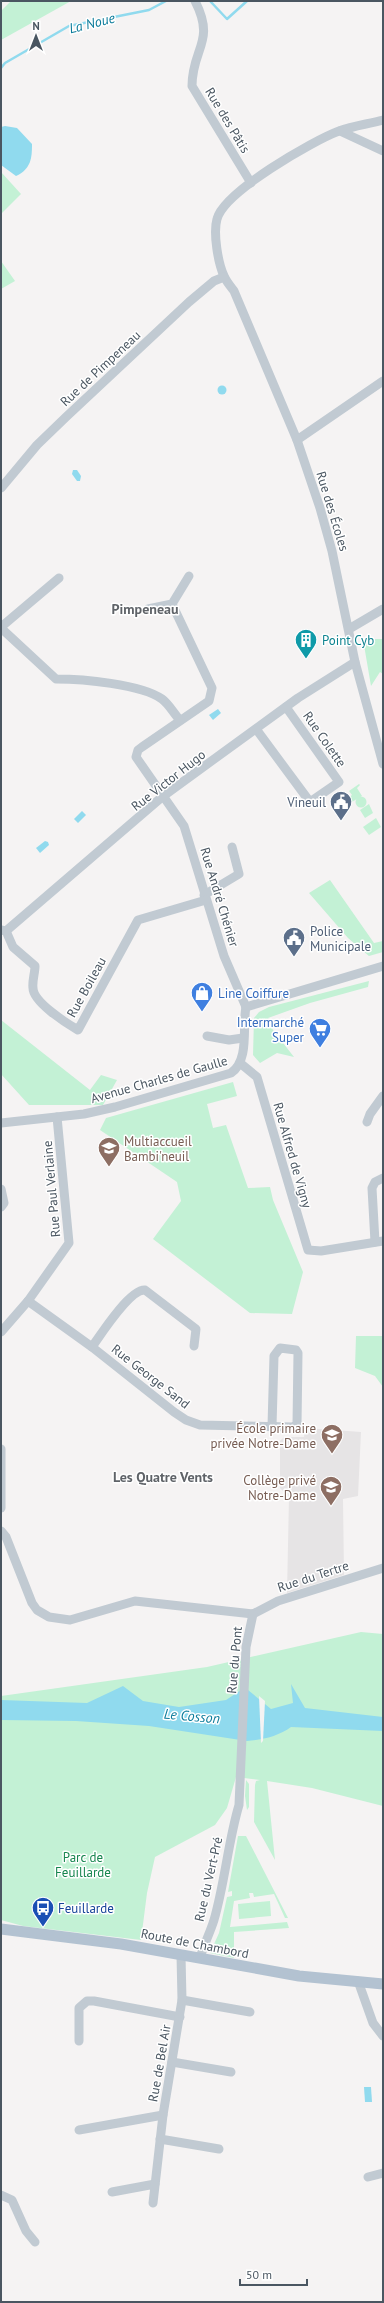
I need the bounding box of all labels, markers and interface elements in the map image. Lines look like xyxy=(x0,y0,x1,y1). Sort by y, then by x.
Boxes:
water label: La Noue xyxy=(67,9,117,37)
north arrow xyxy=(16,16,56,56)
text: N xyxy=(32,19,40,33)
street label: Rue des Pâtis xyxy=(201,84,254,156)
street label: Rue de Pimpeneau xyxy=(57,327,144,410)
street label: Rue des Écoles xyxy=(312,469,353,553)
district label: Pimpeneau xyxy=(112,600,178,618)
building icon: Point Cyb xyxy=(293,627,319,660)
place label: Point Cyb xyxy=(322,632,374,649)
street label: Rue Colette xyxy=(299,708,350,771)
street label: Rue Victor Hugo xyxy=(128,746,209,815)
public building icon: Vineuil xyxy=(328,789,354,822)
place label: Vineuil xyxy=(286,794,326,811)
street label: Rue André Chénier xyxy=(196,845,243,950)
place label: Police Municipale xyxy=(310,923,371,955)
public building icon: Police Municipale xyxy=(281,925,307,958)
street label: Rue Boileau xyxy=(63,954,110,1020)
shop icon: Line Coiffure xyxy=(189,980,215,1013)
place label: Line Coiffure xyxy=(218,985,289,1002)
place label: Intermarché Super xyxy=(237,1014,305,1046)
supermarket icon: Intermarché Super xyxy=(307,1016,333,1049)
street label: Avenue Charles de Gaulle xyxy=(89,1052,229,1107)
street label: Rue Alfred de Vigny xyxy=(269,1100,316,1210)
place label: Multiaccueil Bambi'neuil xyxy=(124,1133,192,1165)
school or university icon: Multiaccueil Bambi'neuil xyxy=(96,1135,122,1168)
street label: Rue Paul Verlaine xyxy=(39,1140,64,1238)
street label: Rue George Sand xyxy=(108,1340,193,1412)
place label: École primaire privée Notre-Dame xyxy=(210,1420,316,1452)
school or university icon: École primaire privée Notre-Dame xyxy=(319,1422,345,1455)
district label: Les Quatre Vents xyxy=(113,1468,213,1486)
place label: Collège privé Notre-Dame xyxy=(243,1472,316,1504)
school or university icon: Collège privé Notre-Dame xyxy=(318,1474,344,1507)
street label: Rue du Tertre xyxy=(275,1557,351,1596)
street label: Rue du Pont xyxy=(223,1625,246,1694)
water label: Le Cosson xyxy=(163,1705,221,1727)
street label: Rue du Vert-Pré xyxy=(190,1835,226,1923)
park label: Parc de Feuillarde xyxy=(55,1849,111,1881)
bus stop icon: Feuillarde xyxy=(30,1895,56,1928)
place label: Feuillarde xyxy=(58,1900,114,1917)
street label: Route de Chambord xyxy=(140,1925,250,1962)
street label: Rue de Bel Air xyxy=(144,2022,175,2103)
scale bar xyxy=(240,2261,307,2287)
text: 50 m xyxy=(246,2267,272,2282)

